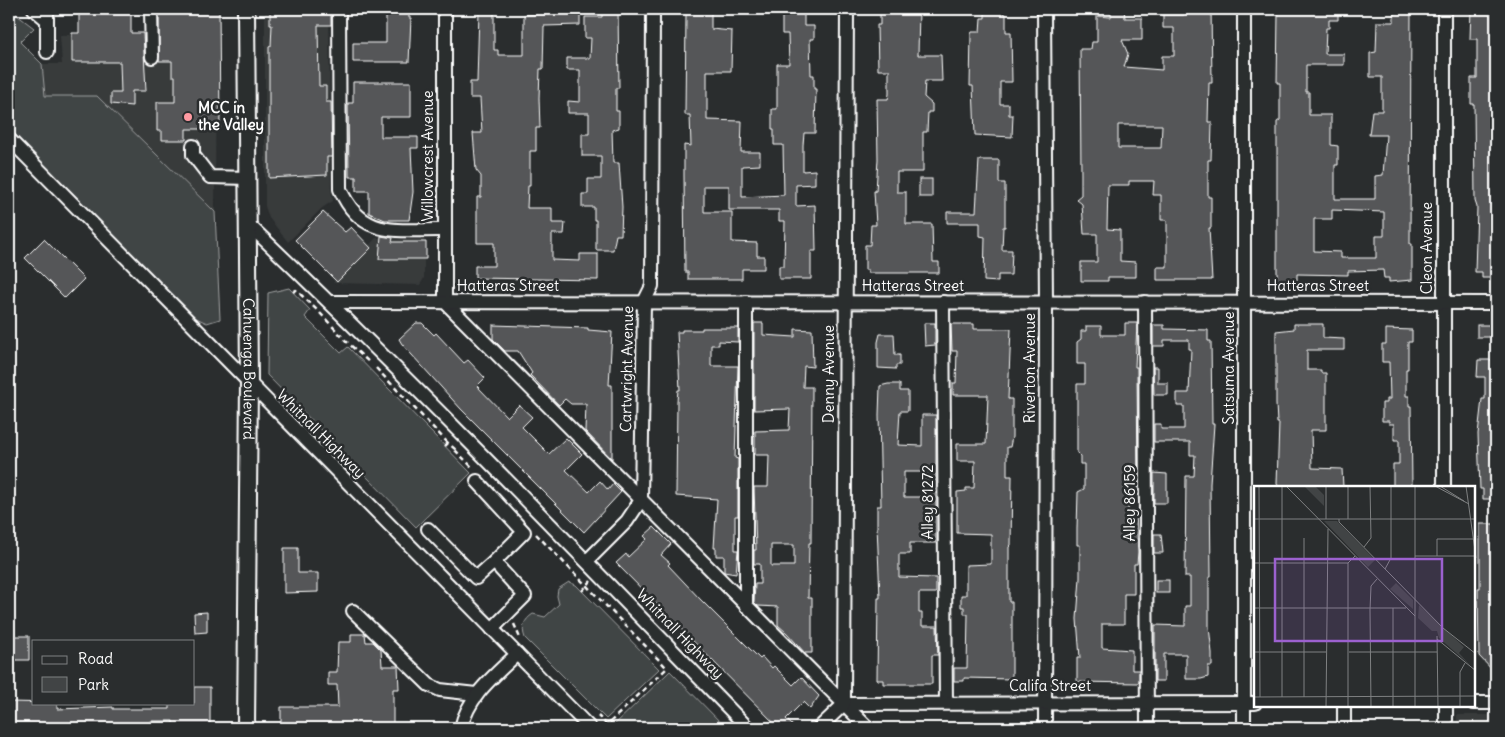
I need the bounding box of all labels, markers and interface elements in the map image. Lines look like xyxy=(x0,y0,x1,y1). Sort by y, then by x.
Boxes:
street label: Willowcrest Avenue xyxy=(418,90,437,222)
place label: MCC in the Valley xyxy=(198,98,264,135)
marker: MCC in the Valley xyxy=(182,111,194,123)
street label: Cleon Avenue xyxy=(1417,202,1436,294)
street label: Hatteras Street xyxy=(457,276,559,295)
street label: Hatteras Street xyxy=(862,276,964,295)
street label: Hatteras Street xyxy=(1267,276,1369,295)
street label: Cahuenga Boulevard xyxy=(239,298,259,440)
street label: Cartwright Avenue xyxy=(616,306,637,432)
street label: Satsuma Avenue xyxy=(1219,311,1238,425)
street label: Riverton Avenue xyxy=(1020,313,1039,423)
street label: Denny Avenue xyxy=(819,325,838,423)
street label: Whitnall Highway xyxy=(273,385,370,482)
street label: Alley 86159 xyxy=(1120,464,1139,542)
street label: Alley 81272 xyxy=(918,465,937,539)
inset map xyxy=(1254,486,1475,707)
street label: Whitnall Highway xyxy=(633,585,728,683)
legend xyxy=(32,640,195,704)
text: Road xyxy=(78,649,113,668)
text: Park xyxy=(78,675,109,694)
street label: Califa Street xyxy=(1009,676,1091,695)

